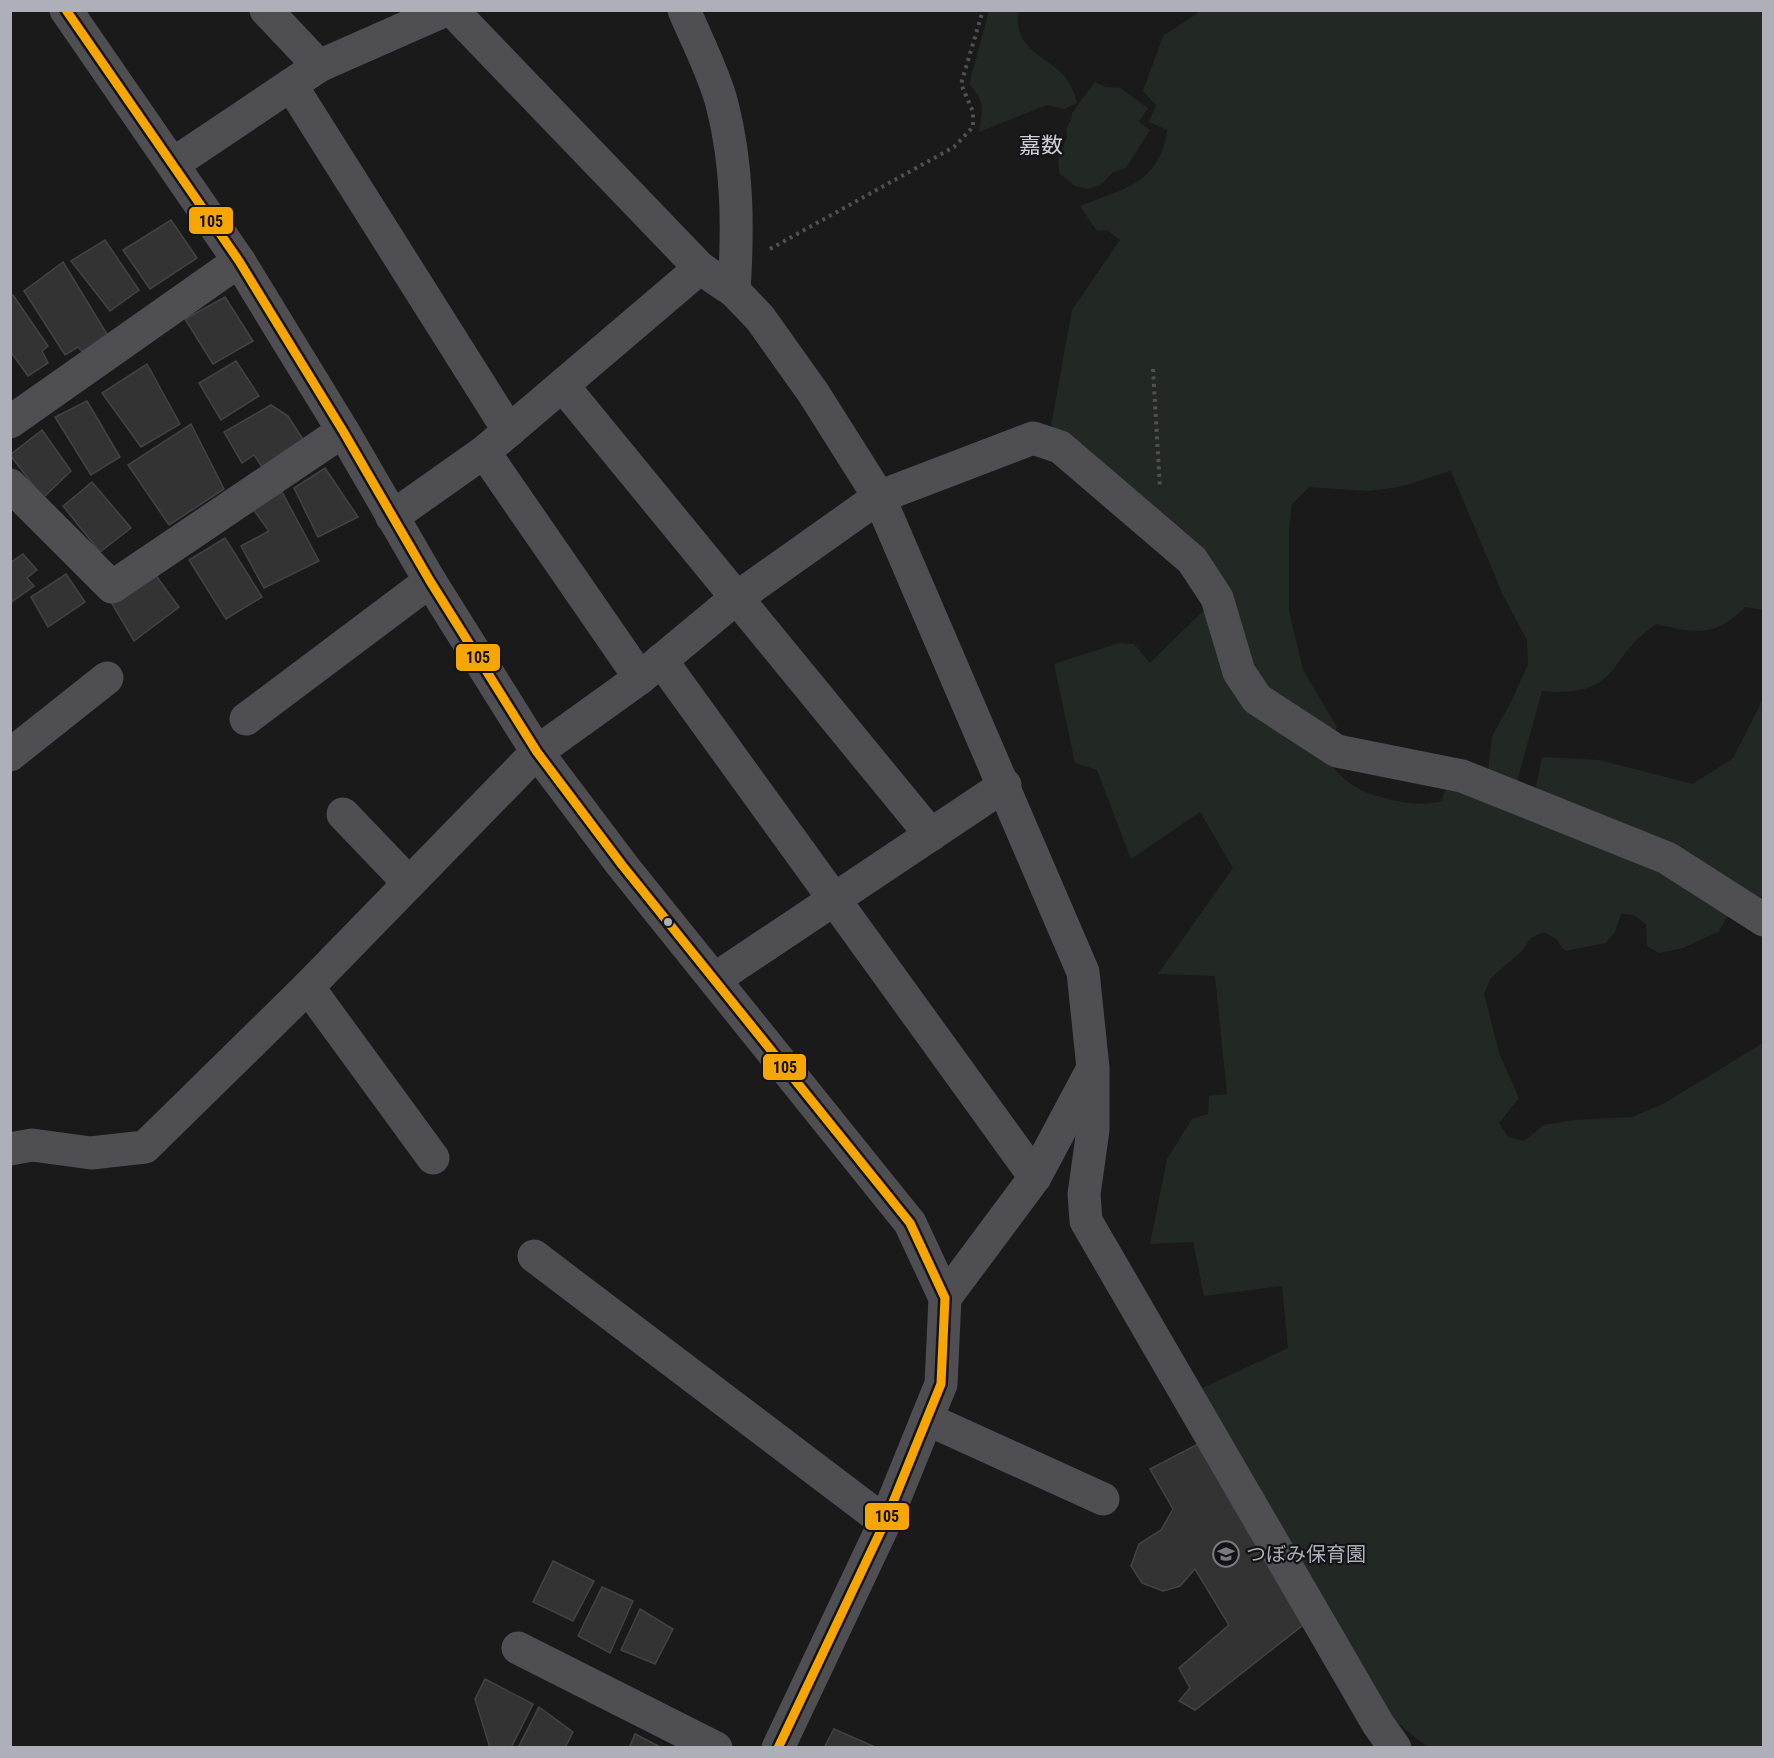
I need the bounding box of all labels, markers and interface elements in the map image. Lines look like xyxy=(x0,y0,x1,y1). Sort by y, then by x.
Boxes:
district label: 嘉数 xyxy=(1019,133,1063,158)
line badge: 105 xyxy=(188,206,234,235)
text: 105 xyxy=(199,212,223,231)
line badge: 105 xyxy=(455,643,501,672)
text: 105 xyxy=(466,648,490,667)
unlabelled marker xyxy=(662,916,674,928)
line badge: 105 xyxy=(762,1053,807,1081)
text: 105 xyxy=(773,1058,797,1077)
line badge: 105 xyxy=(864,1502,910,1531)
text: 105 xyxy=(875,1507,899,1526)
school or university icon: つぼみ保育園 xyxy=(1211,1539,1241,1569)
place label: つぼみ保育園 xyxy=(1246,1542,1366,1566)

